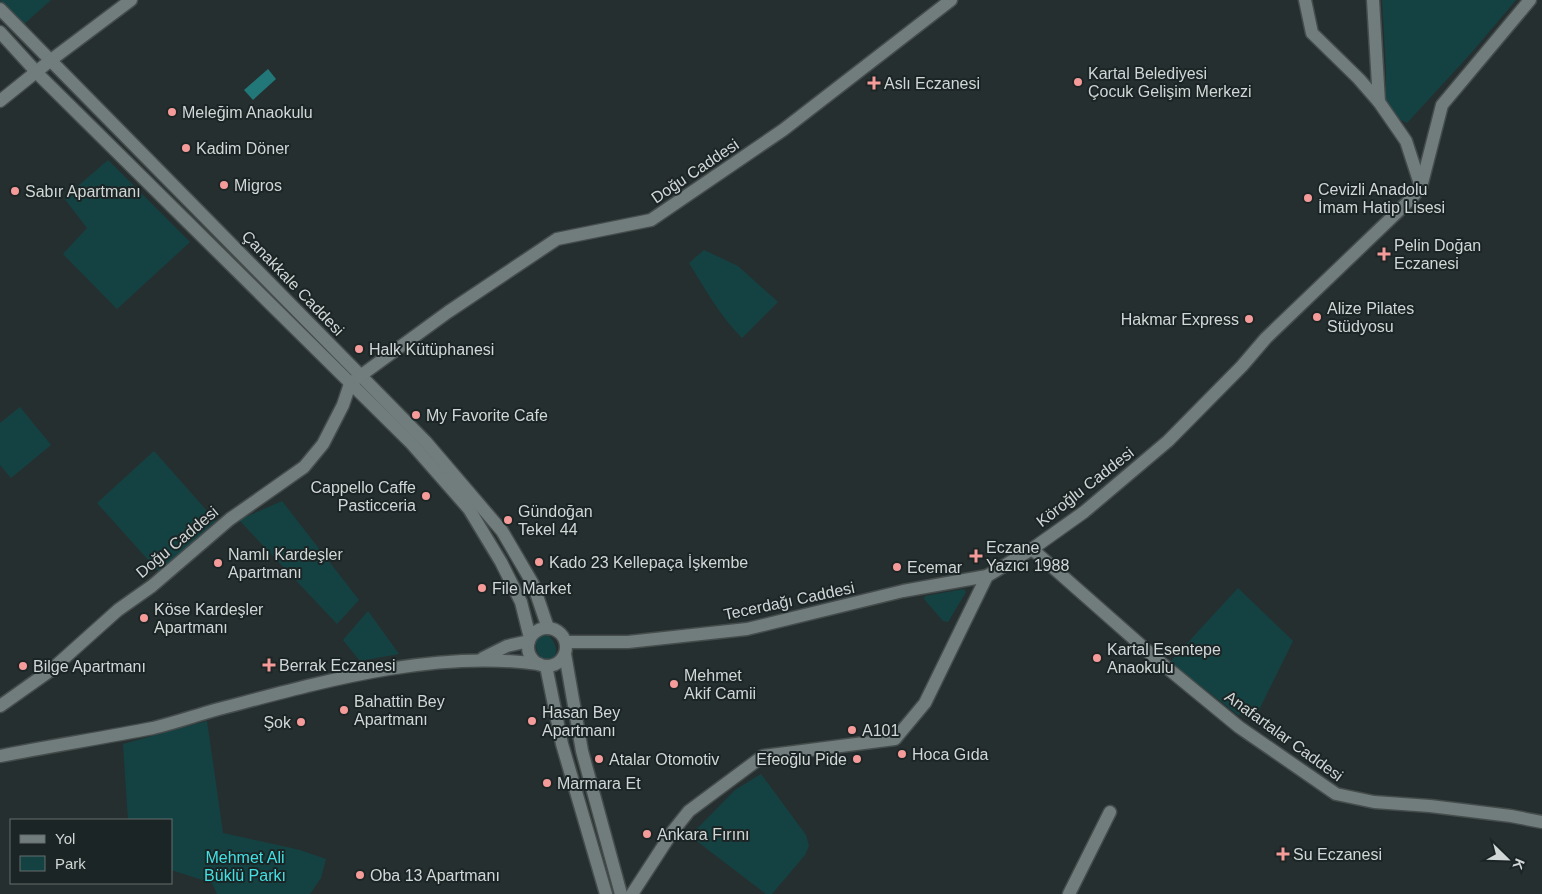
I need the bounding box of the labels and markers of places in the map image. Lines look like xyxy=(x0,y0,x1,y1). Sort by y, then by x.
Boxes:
place label: Kartal Belediyesi Çocuk Gelişim Merkezi xyxy=(1088,65,1252,100)
place label: Aslı Eczanesi xyxy=(884,75,980,92)
marker: Kartal Belediyesi Çocuk Gelişim Merkezi xyxy=(1072,76,1084,88)
marker: Aslı Eczanesi xyxy=(868,77,880,89)
place label: Meleğim Anaokulu xyxy=(182,104,313,121)
marker: Meleğim Anaokulu xyxy=(166,106,178,118)
place label: Kadim Döner xyxy=(196,140,290,157)
marker: Kadim Döner xyxy=(180,142,192,154)
place label: Migros xyxy=(234,177,282,194)
marker: Migros xyxy=(218,179,230,191)
place label: Cevizli Anadolu İmam Hatip Lisesi xyxy=(1318,181,1445,216)
place label: Sabır Apartmanı xyxy=(25,183,141,200)
marker: Sabır Apartmanı xyxy=(9,185,21,197)
marker: Cevizli Anadolu İmam Hatip Lisesi xyxy=(1302,192,1314,204)
place label: Pelin Doğan Eczanesi xyxy=(1394,237,1481,272)
marker: Pelin Doğan Eczanesi xyxy=(1378,248,1390,260)
place label: Alize Pilates Stüdyosu xyxy=(1327,300,1414,335)
place label: Hakmar Express xyxy=(1121,311,1239,328)
marker: Alize Pilates Stüdyosu xyxy=(1311,311,1323,323)
marker: Hakmar Express xyxy=(1243,313,1255,325)
place label: Halk Kütüphanesi xyxy=(369,341,494,358)
marker: Halk Kütüphanesi xyxy=(353,343,365,355)
place label: My Favorite Cafe xyxy=(426,407,548,424)
marker: My Favorite Cafe xyxy=(410,409,422,421)
place label: Cappello Caffe Pasticceria xyxy=(310,479,416,514)
marker: Cappello Caffe Pasticceria xyxy=(420,490,432,502)
place label: Gündoğan Tekel 44 xyxy=(518,503,593,538)
marker: Gündoğan Tekel 44 xyxy=(502,514,514,526)
place label: Eczane Yazıcı 1988 xyxy=(986,539,1069,574)
place label: Namlı Kardeşler Apartmanı xyxy=(228,546,343,581)
marker: Eczane Yazıcı 1988 xyxy=(970,550,982,562)
place label: Kado 23 Kellepaça İşkembe xyxy=(549,553,748,571)
marker: Kado 23 Kellepaça İşkembe xyxy=(533,556,545,568)
marker: Namlı Kardeşler Apartmanı xyxy=(212,557,224,569)
place label: Ecemar xyxy=(907,559,963,576)
marker: Ecemar xyxy=(891,561,903,573)
place label: File Market xyxy=(492,580,572,597)
marker: File Market xyxy=(476,582,488,594)
place label: Köse Kardeşler Apartmanı xyxy=(154,601,264,636)
marker: Köse Kardeşler Apartmanı xyxy=(138,612,150,624)
place label: Kartal Esentepe Anaokulu xyxy=(1107,641,1221,676)
marker: Kartal Esentepe Anaokulu xyxy=(1091,652,1103,664)
place label: Berrak Eczanesi xyxy=(279,657,396,674)
place label: Bilge Apartmanı xyxy=(33,658,146,675)
marker: Berrak Eczanesi xyxy=(263,659,275,671)
marker: Bilge Apartmanı xyxy=(17,660,29,672)
place label: Mehmet Akif Camii xyxy=(684,667,756,702)
marker: Mehmet Akif Camii xyxy=(668,678,680,690)
place label: Bahattin Bey Apartmanı xyxy=(354,693,445,728)
marker: Bahattin Bey Apartmanı xyxy=(338,704,350,716)
place label: Hasan Bey Apartmanı xyxy=(542,704,620,739)
place label: Şok xyxy=(263,714,292,731)
marker: Hasan Bey Apartmanı xyxy=(526,715,538,727)
marker: Şok xyxy=(295,716,307,728)
place label: A101 xyxy=(862,722,899,739)
marker: A101 xyxy=(846,724,858,736)
place label: Hoca Gıda xyxy=(912,746,989,763)
marker: Hoca Gıda xyxy=(896,748,908,760)
place label: Atalar Otomotiv xyxy=(609,751,719,768)
place label: Efeoğlu Pide xyxy=(756,751,847,768)
marker: Atalar Otomotiv xyxy=(593,753,605,765)
marker: Efeoğlu Pide xyxy=(851,753,863,765)
place label: Marmara Et xyxy=(557,775,641,792)
marker: Marmara Et xyxy=(541,777,553,789)
place label: Ankara Fırını xyxy=(657,826,749,843)
marker: Ankara Fırını xyxy=(641,828,653,840)
place label: Su Eczanesi xyxy=(1293,846,1382,863)
marker: Su Eczanesi xyxy=(1277,848,1289,860)
place label: Oba 13 Apartmanı xyxy=(370,867,500,884)
marker: Oba 13 Apartmanı xyxy=(354,869,366,881)

